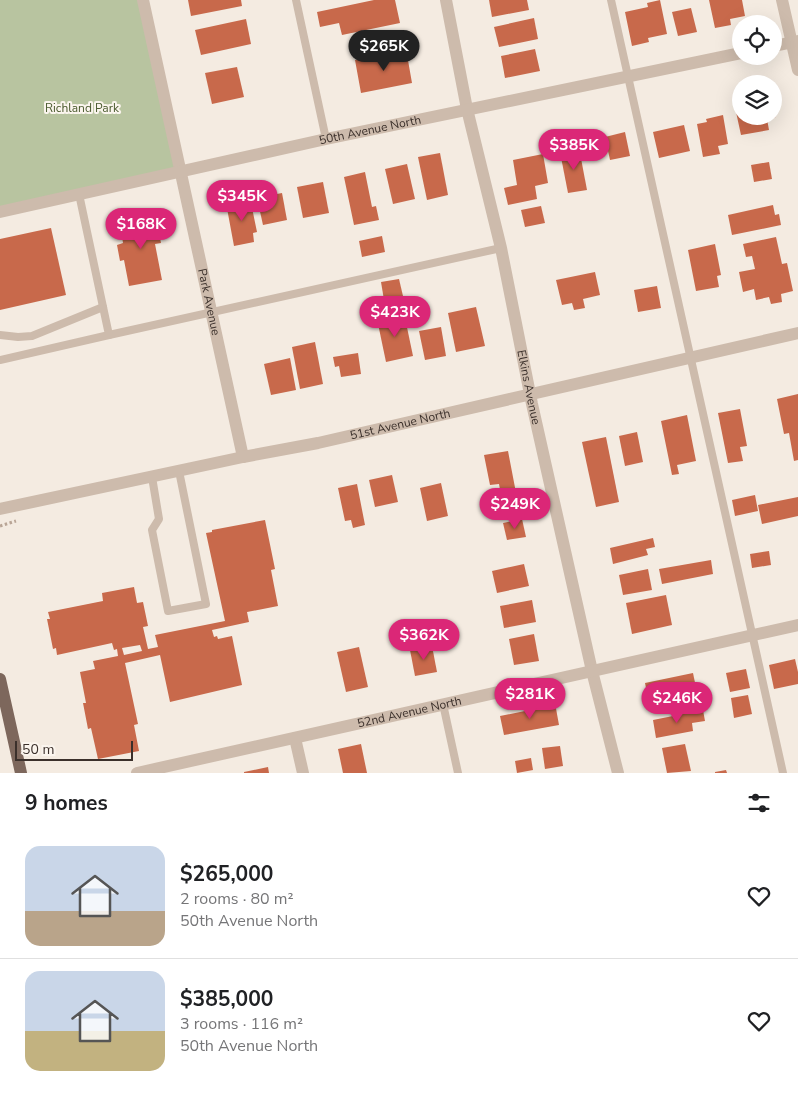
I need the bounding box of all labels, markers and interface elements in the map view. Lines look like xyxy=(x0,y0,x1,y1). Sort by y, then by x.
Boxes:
map controls xyxy=(732,15,782,125)
button: locate xyxy=(732,15,782,65)
pin: $265K xyxy=(349,30,419,72)
text: $265K xyxy=(359,35,409,57)
button: layers xyxy=(732,75,782,125)
park label: Richland Park xyxy=(45,100,120,116)
street label: 50th Avenue North xyxy=(317,112,422,148)
pin: $385K xyxy=(539,128,609,171)
text: $385K xyxy=(549,134,599,156)
pin: $345K xyxy=(207,180,277,222)
text: $345K xyxy=(217,185,267,207)
pin: $168K xyxy=(106,208,176,250)
text: $168K xyxy=(116,213,166,235)
street label: Park Avenue xyxy=(194,267,224,337)
pin: $423K xyxy=(360,296,430,338)
text: $423K xyxy=(370,301,420,323)
street label: Elkins Avenue xyxy=(513,348,544,426)
street label: 51st Avenue North xyxy=(348,405,452,443)
pin: $249K xyxy=(480,488,550,530)
text: $249K xyxy=(490,493,540,515)
pin: $362K xyxy=(389,618,459,661)
text: $362K xyxy=(399,624,449,646)
pin: $281K xyxy=(495,678,565,720)
pin: $246K xyxy=(642,682,712,724)
text: $281K xyxy=(505,683,555,705)
text: $246K xyxy=(652,687,702,709)
street label: 52nd Avenue North xyxy=(356,693,463,731)
scale bar xyxy=(15,738,132,761)
text: 50 m xyxy=(22,740,54,759)
text: 9 homes xyxy=(25,789,108,817)
icon: filters xyxy=(745,789,773,817)
text: $265,000 xyxy=(180,860,273,888)
icon: home xyxy=(65,866,125,926)
icon: heart xyxy=(745,882,773,910)
text: 2 rooms · 80 m² xyxy=(180,888,293,910)
text: 50th Avenue North xyxy=(180,910,318,932)
text: $385,000 xyxy=(180,985,273,1013)
icon: home xyxy=(65,991,125,1051)
icon: heart xyxy=(745,1007,773,1035)
text: 3 rooms · 116 m² xyxy=(180,1013,303,1035)
text: 50th Avenue North xyxy=(180,1035,318,1057)

